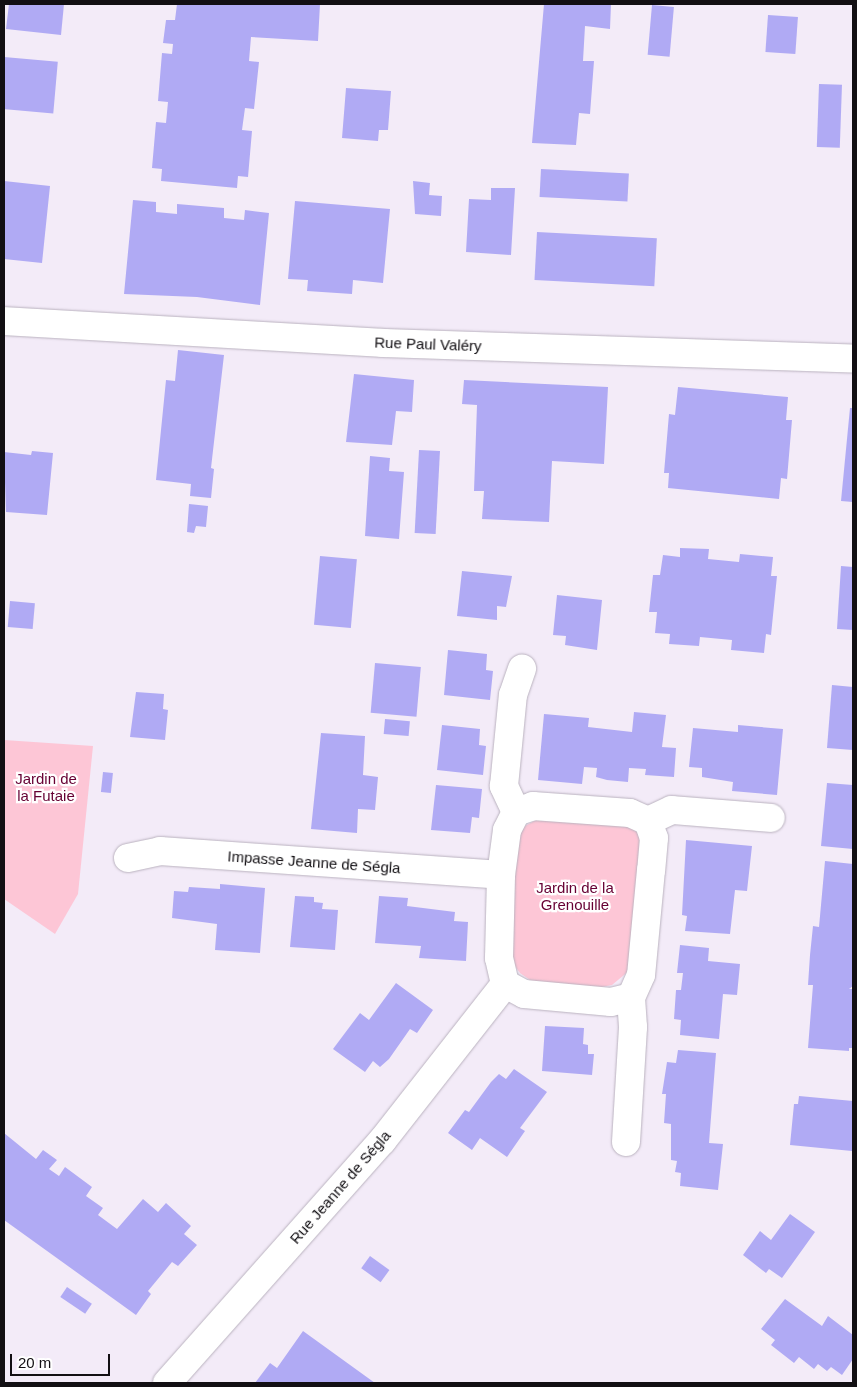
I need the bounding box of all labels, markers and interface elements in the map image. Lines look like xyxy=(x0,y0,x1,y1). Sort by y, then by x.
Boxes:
street label: Rue Paul Valéry xyxy=(374,333,482,355)
park label: Jardin de la Futaie xyxy=(15,769,77,804)
street label: Impasse Jeanne de Ségla xyxy=(227,847,401,877)
park label: Jardin de la Grenouille xyxy=(536,878,614,913)
street label: Rue Jeanne de Ségla xyxy=(286,1127,394,1247)
scale bar xyxy=(12,1344,112,1376)
text: 20 m xyxy=(18,1354,51,1371)

